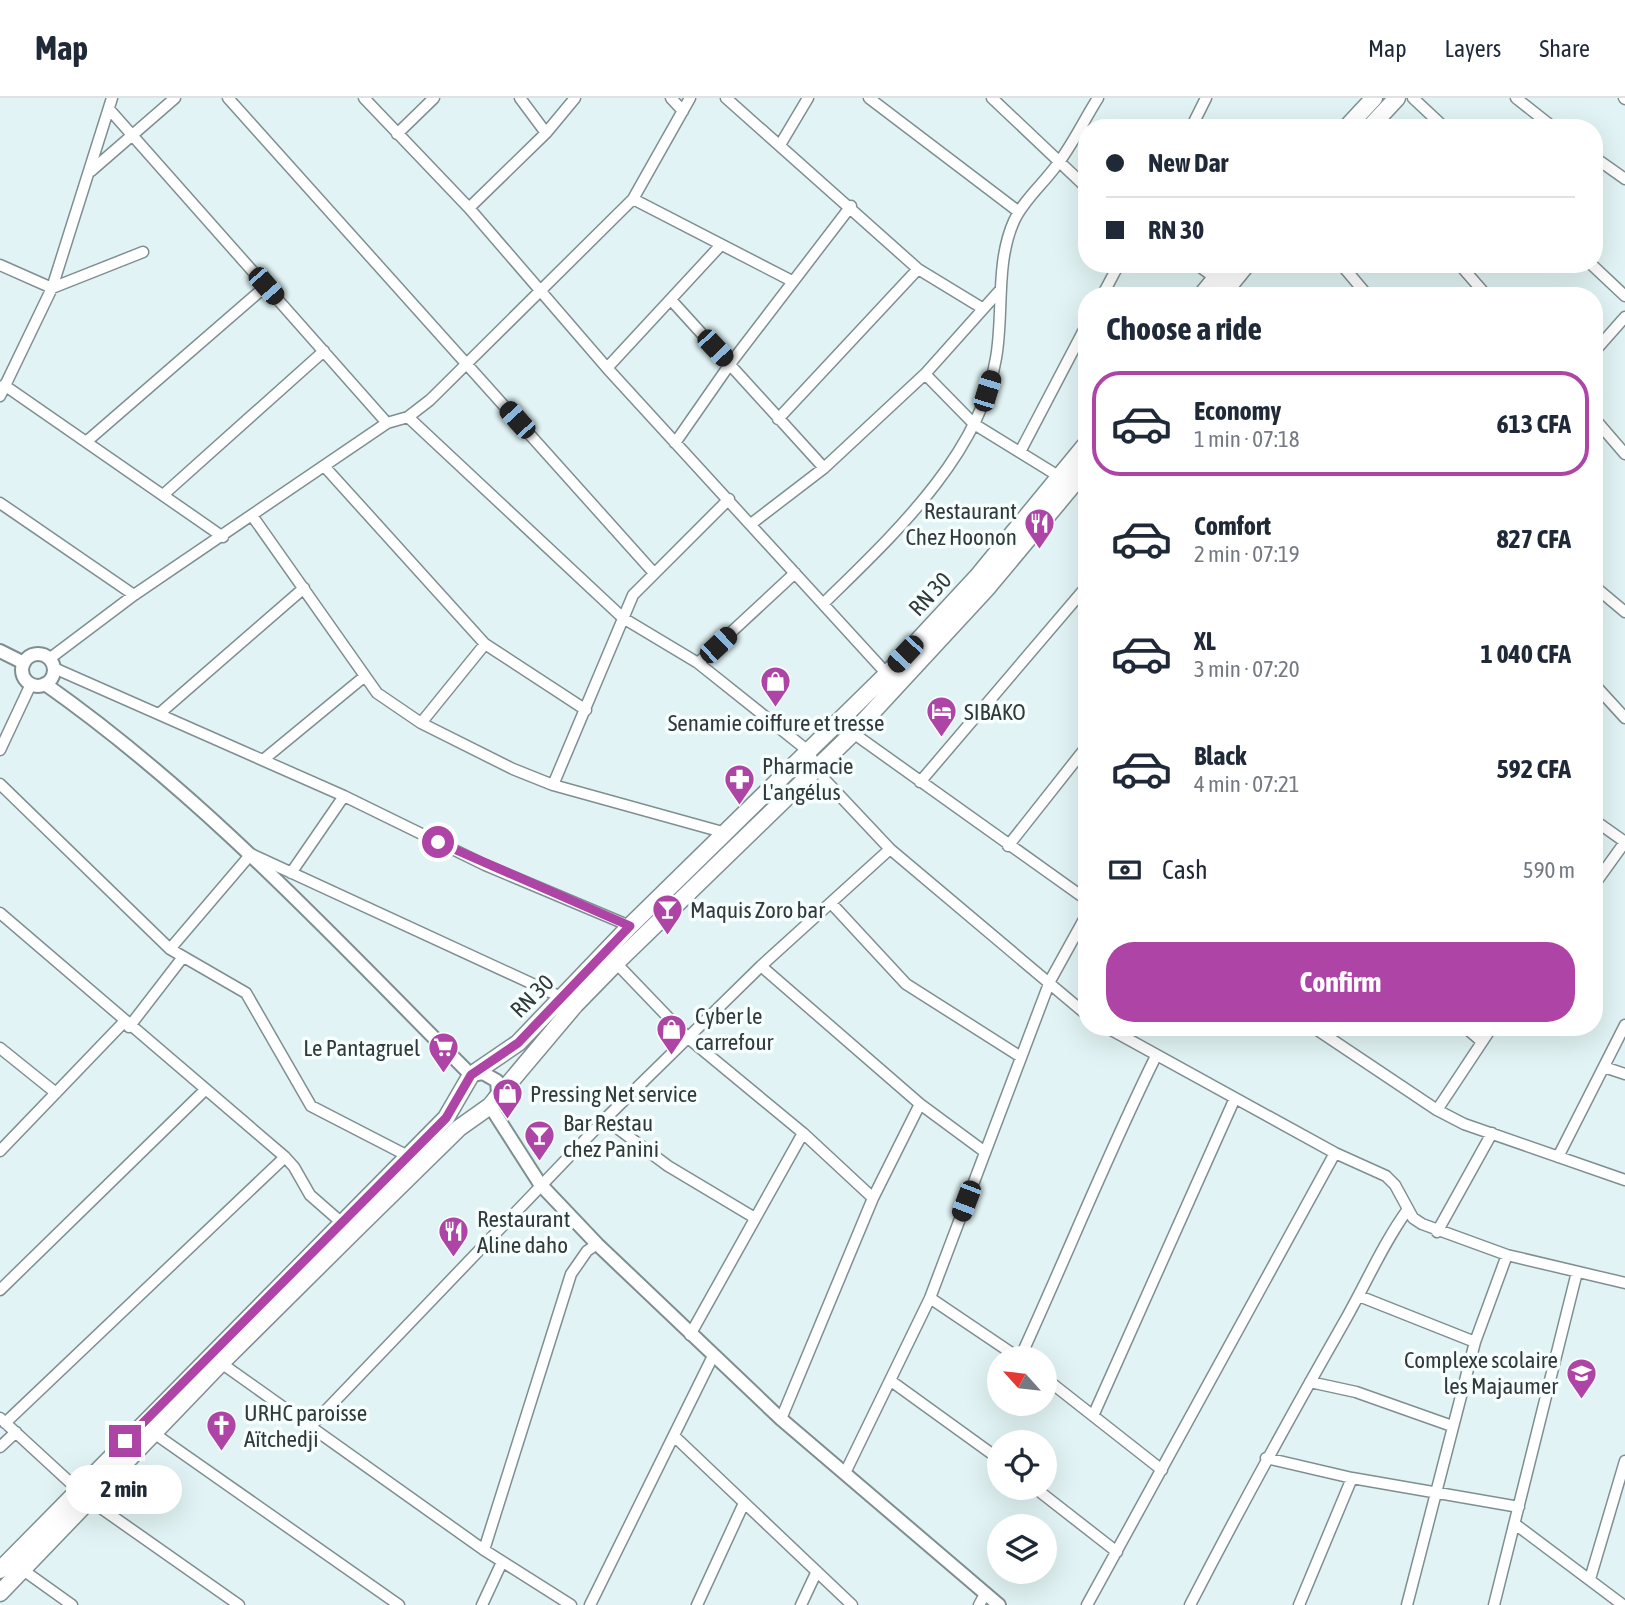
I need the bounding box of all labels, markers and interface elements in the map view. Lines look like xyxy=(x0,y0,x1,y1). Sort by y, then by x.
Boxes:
text: Map xyxy=(35,29,88,67)
text: Map xyxy=(1368,35,1407,62)
text: Layers xyxy=(1445,35,1501,62)
text: Share xyxy=(1539,35,1590,62)
text: New Dar xyxy=(1148,148,1228,178)
text: RN 30 xyxy=(1148,215,1204,245)
car xyxy=(245,263,288,309)
text: Choose a ride xyxy=(1106,310,1262,347)
car xyxy=(693,325,738,371)
car xyxy=(971,368,1004,414)
icon: car xyxy=(1110,392,1173,455)
text: Economy xyxy=(1194,396,1281,426)
car xyxy=(496,397,539,443)
text: 613 CFA xyxy=(1496,409,1571,439)
text: 1 min · 07:18 xyxy=(1194,426,1300,452)
place label: Restaurant Chez Hoonon xyxy=(906,498,1017,550)
restaurant icon: Restaurant Chez Hoonon xyxy=(1023,507,1057,551)
icon: car xyxy=(1110,507,1173,570)
text: Comfort xyxy=(1194,511,1271,541)
text: 827 CFA xyxy=(1496,524,1571,554)
text: 2 min · 07:19 xyxy=(1194,541,1300,567)
street label: RN 30 xyxy=(903,567,957,621)
icon: car xyxy=(1110,622,1173,685)
car xyxy=(696,623,741,667)
text: XL xyxy=(1194,626,1216,656)
car xyxy=(883,631,928,677)
text: 1 040 CFA xyxy=(1481,639,1571,669)
text: 3 min · 07:20 xyxy=(1194,656,1300,682)
shop icon: Senamie coiffure et tresse xyxy=(759,665,793,709)
hotel icon: SIBAKO xyxy=(924,695,958,739)
place label: SIBAKO xyxy=(964,699,1026,725)
place label: Senamie coiffure et tresse xyxy=(668,710,884,736)
icon: car xyxy=(1110,737,1173,800)
text: Black xyxy=(1194,741,1246,771)
place label: Pharmacie L'angélus xyxy=(762,753,853,805)
text: 592 CFA xyxy=(1496,754,1571,784)
pharmacy icon: Pharmacie L'angélus xyxy=(722,762,756,806)
text: 4 min · 07:21 xyxy=(1194,771,1300,797)
route start xyxy=(422,826,454,858)
icon: cash xyxy=(1106,851,1144,889)
text: Cash xyxy=(1162,855,1208,885)
text: 590 m xyxy=(1523,857,1575,883)
bar icon: Maquis Zoro bar xyxy=(650,893,684,937)
place label: Maquis Zoro bar xyxy=(690,897,826,923)
button: Confirm xyxy=(1106,942,1575,1022)
street label: RN 30 xyxy=(505,969,559,1023)
place label: Cyber le carrefour xyxy=(695,1003,774,1055)
shop icon: Cyber le carrefour xyxy=(655,1012,689,1056)
supermarket icon: Le Pantagruel xyxy=(426,1031,460,1075)
place label: Le Pantagruel xyxy=(303,1035,420,1061)
shop icon: Pressing Net service xyxy=(490,1077,524,1121)
place label: Pressing Net service xyxy=(530,1081,697,1107)
place label: Bar Restau chez Panini xyxy=(563,1110,659,1162)
bar icon: Bar Restau chez Panini xyxy=(523,1119,557,1163)
car xyxy=(949,1178,984,1224)
place label: Restaurant Aline daho xyxy=(477,1206,570,1258)
restaurant icon: Restaurant Aline daho xyxy=(437,1215,471,1259)
north arrow xyxy=(987,1346,1057,1416)
map controls xyxy=(987,1346,1057,1584)
place label: Complexe scolaire les Majaumer xyxy=(1404,1347,1559,1399)
school or university icon: Complexe scolaire les Majaumer xyxy=(1564,1356,1598,1400)
place label: URHC paroisse Aïtchedji xyxy=(244,1400,367,1452)
church icon: URHC paroisse Aïtchedji xyxy=(204,1409,238,1453)
route end xyxy=(109,1425,141,1457)
button: locate xyxy=(987,1430,1057,1500)
callout: 2 min xyxy=(67,1466,183,1514)
text: 2 min xyxy=(101,1476,147,1502)
button: layers xyxy=(987,1514,1057,1584)

